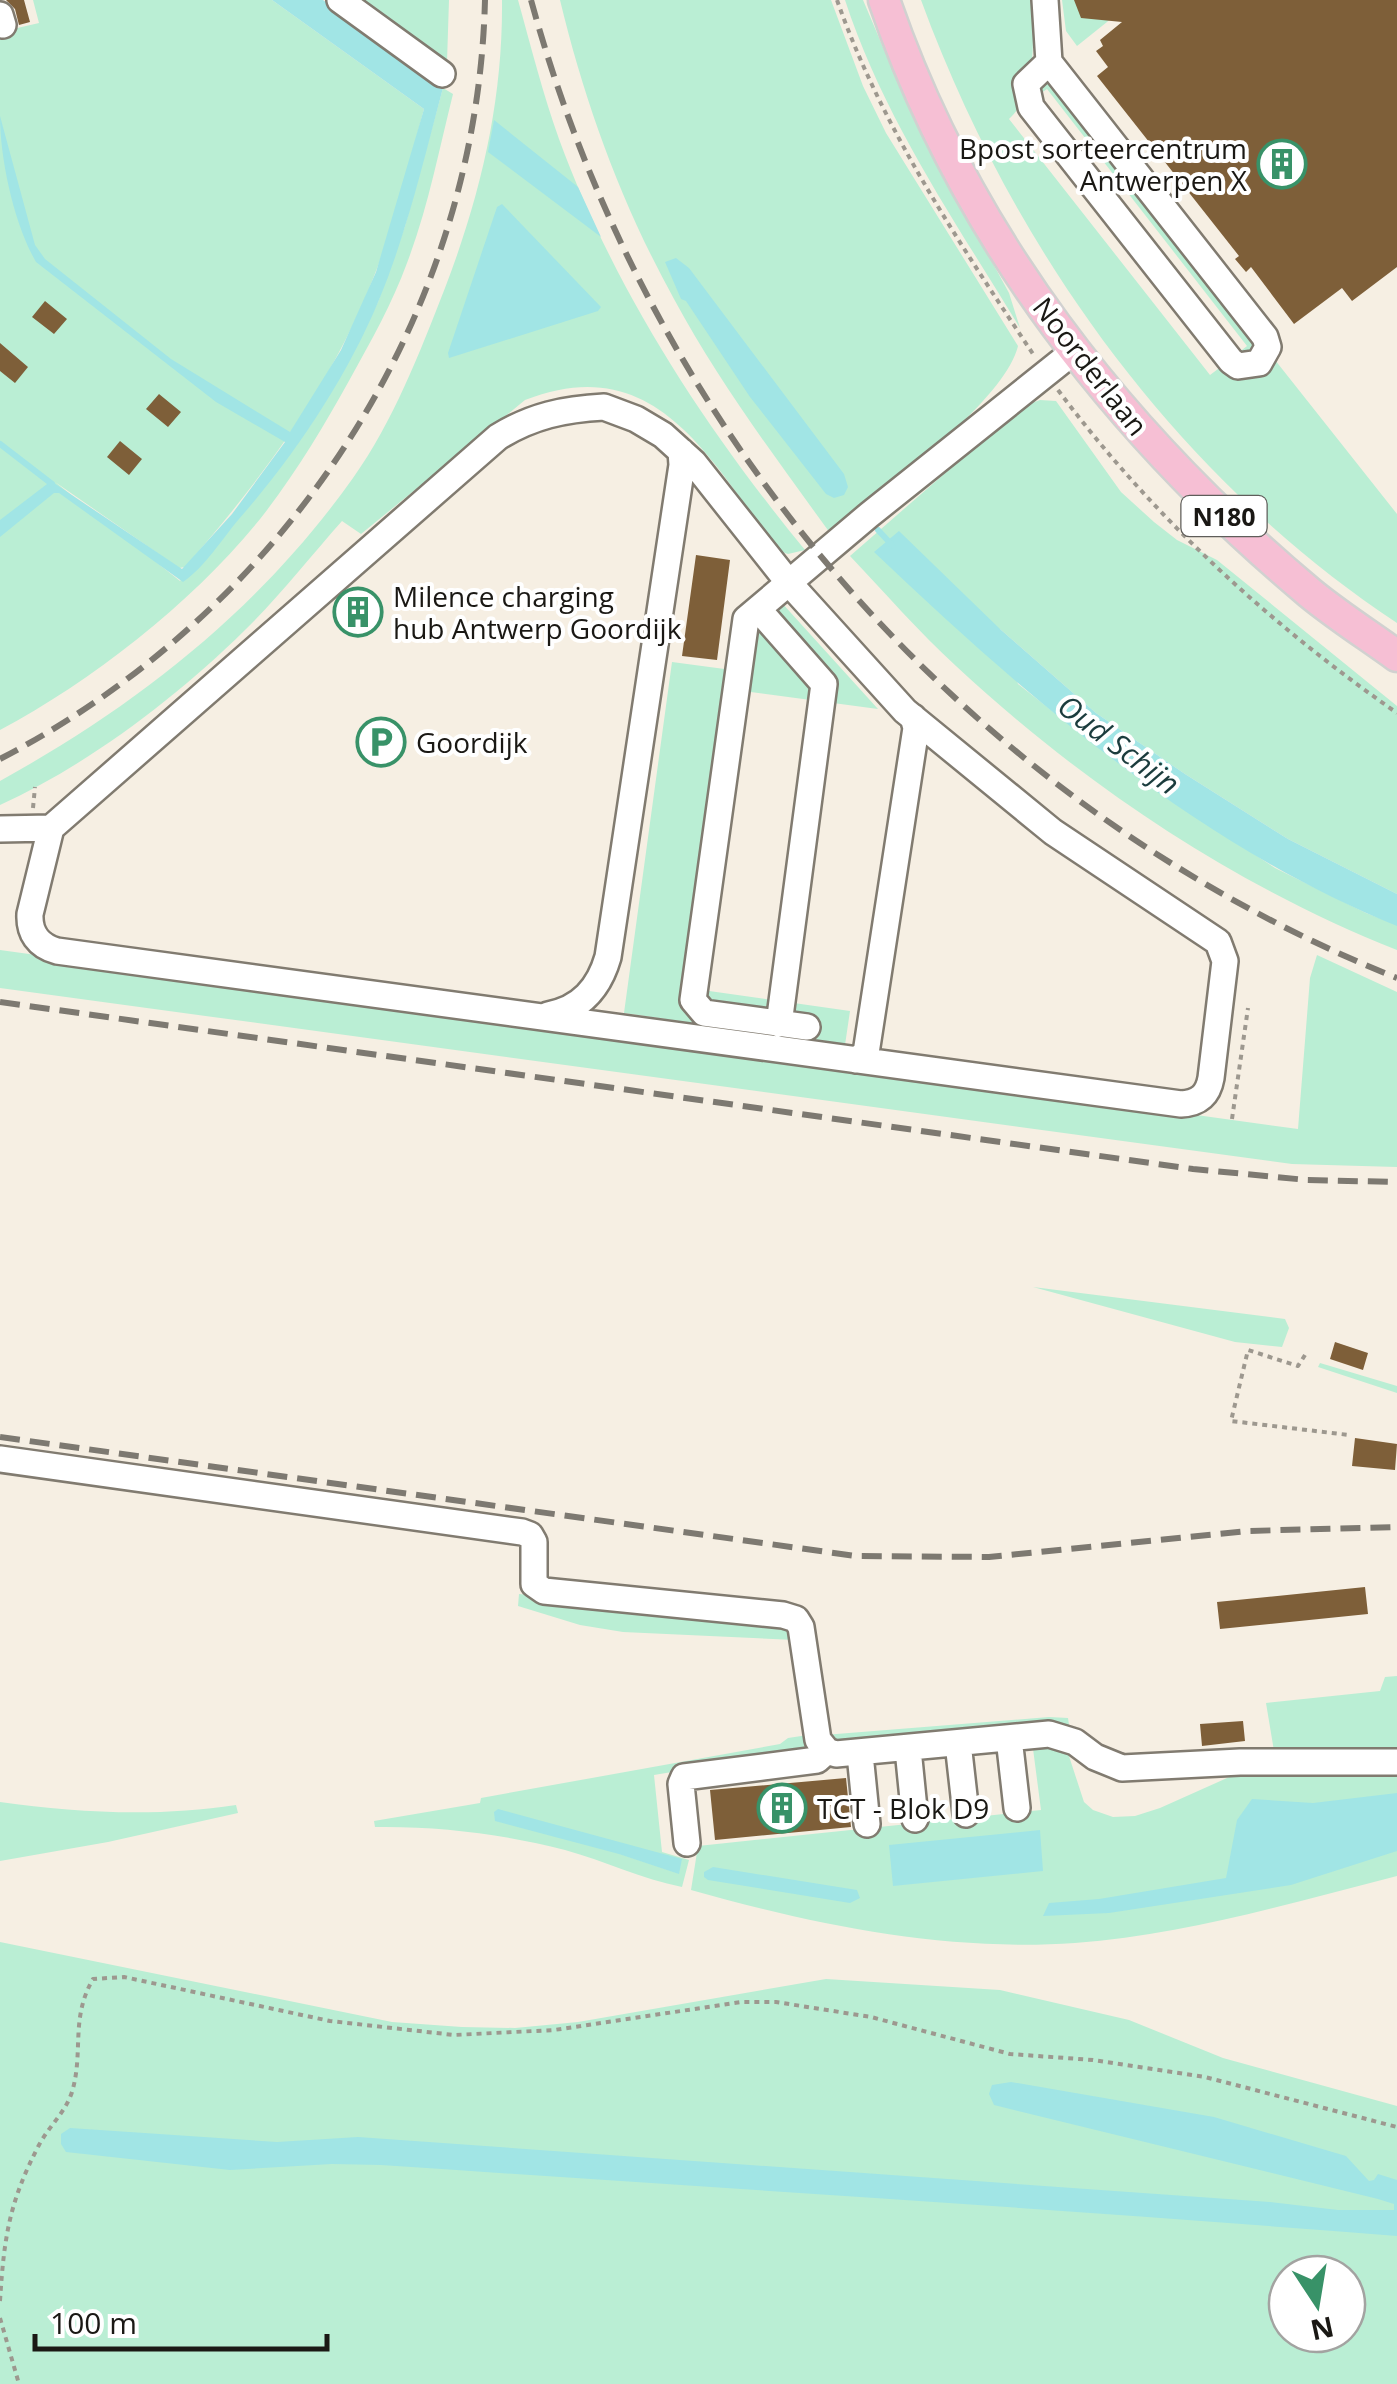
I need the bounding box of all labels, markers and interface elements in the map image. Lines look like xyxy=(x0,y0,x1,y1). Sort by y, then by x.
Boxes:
place label: Bpost sorteercentrum Antwerpen X xyxy=(959,129,1248,199)
building icon: Bpost sorteercentrum Antwerpen X xyxy=(1256,138,1308,190)
street label: Noorderlaan xyxy=(1025,289,1157,443)
road number: N180 xyxy=(1182,496,1266,536)
place label: Milence charging hub Antwerp Goordijk xyxy=(393,577,682,647)
building icon: Milence charging hub Antwerp Goordijk xyxy=(332,586,384,638)
water label: Oud Schijn xyxy=(1050,685,1188,803)
parking icon: Goordijk xyxy=(355,716,407,768)
place label: Goordijk xyxy=(416,723,528,761)
building icon: TCT - Blok D9 xyxy=(756,1782,808,1834)
place label: TCT - Blok D9 xyxy=(817,1789,989,1827)
north arrow xyxy=(1267,2254,1367,2354)
scale bar xyxy=(35,2289,328,2351)
text: 100 m xyxy=(50,2302,137,2343)
text: N xyxy=(1307,2308,1337,2350)

